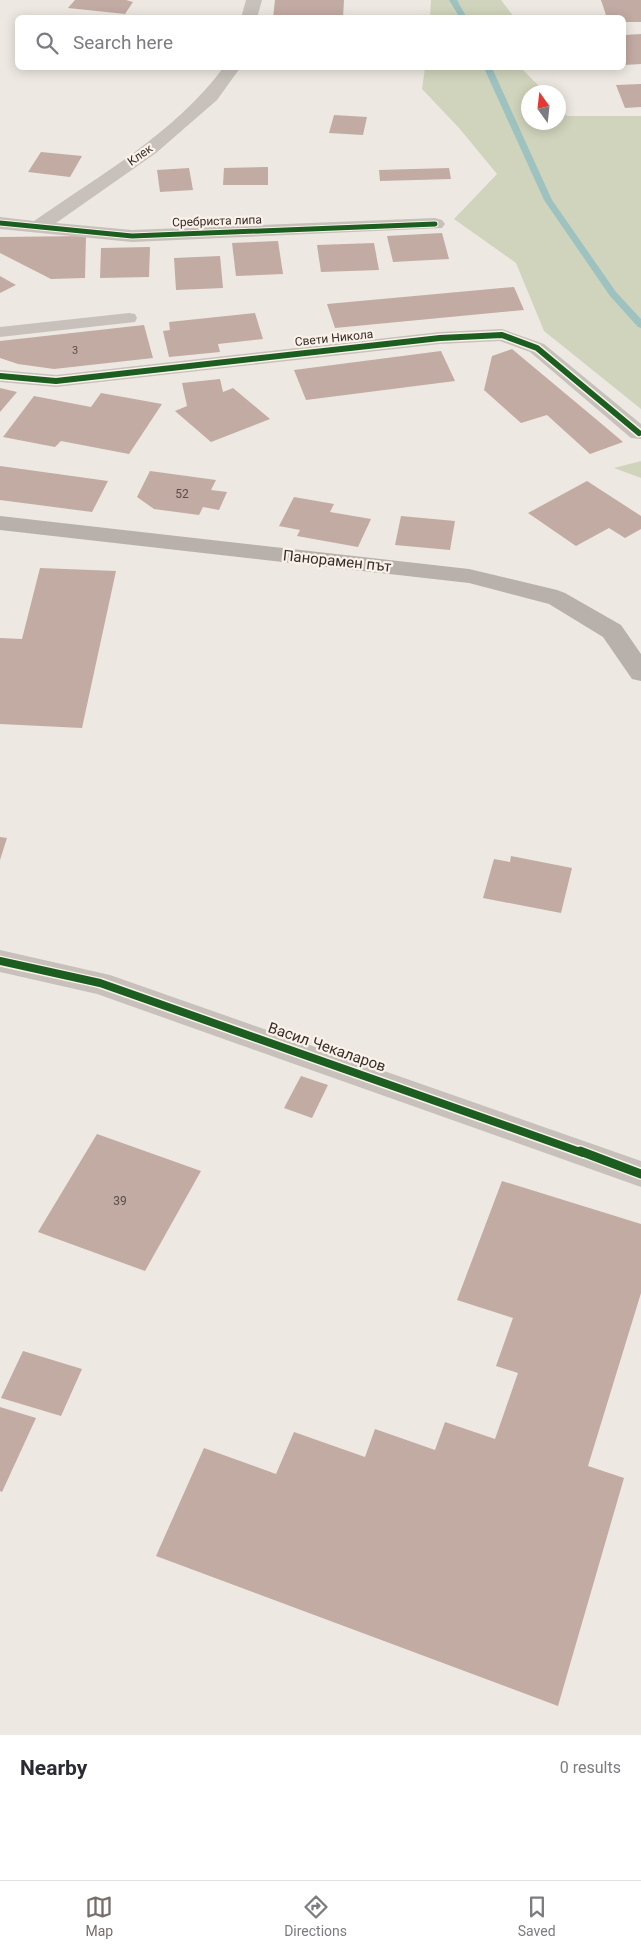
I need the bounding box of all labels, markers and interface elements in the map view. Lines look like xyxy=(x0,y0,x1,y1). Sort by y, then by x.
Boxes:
search box xyxy=(15,15,626,70)
icon: search xyxy=(33,29,61,57)
text: Search here xyxy=(73,31,173,54)
north arrow xyxy=(521,85,566,130)
street label: Клек xyxy=(125,141,156,169)
street label: Сребриста липа xyxy=(172,212,262,230)
street label: Свети Никола xyxy=(294,327,374,349)
house number: 3 xyxy=(72,344,78,357)
house number: 52 xyxy=(175,487,189,501)
street label: Панорамен път xyxy=(282,546,392,576)
street label: Васил Чекаларов xyxy=(266,1018,388,1076)
house number: 39 xyxy=(113,1194,127,1208)
text: Nearby xyxy=(20,1756,87,1780)
text: 0 results xyxy=(560,1758,621,1777)
tab: Map xyxy=(85,1893,113,1939)
tab: Directions xyxy=(284,1893,347,1939)
tab: Saved xyxy=(518,1893,556,1939)

